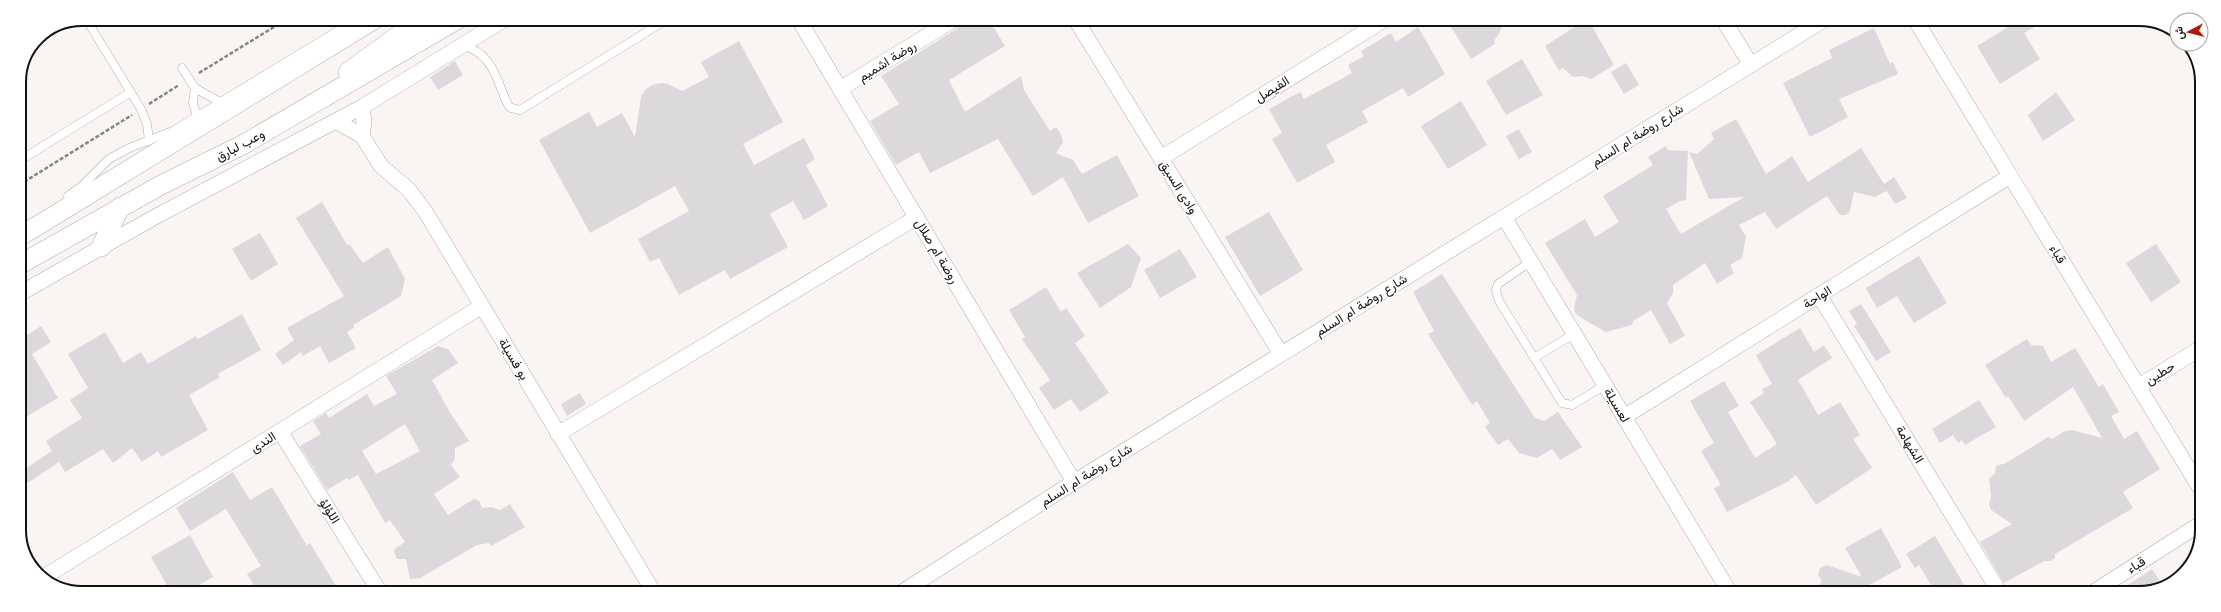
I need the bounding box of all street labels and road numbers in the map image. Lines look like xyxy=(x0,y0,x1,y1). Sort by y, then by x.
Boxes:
street label: روضة اشميم xyxy=(855,37,919,85)
street label: الفيصل xyxy=(1252,73,1293,106)
street label: شارع روضة ام السلم xyxy=(1588,101,1687,171)
street label: وعب لبارق xyxy=(213,126,268,165)
street label: وادى السيق xyxy=(1156,157,1201,217)
street label: روضة ام صلال xyxy=(911,216,962,287)
street label: قباء xyxy=(2047,242,2069,266)
street label: شارع روضة ام السلم xyxy=(1312,271,1411,341)
street label: الواحة xyxy=(1800,282,1835,312)
street label: بو فسيلة xyxy=(495,336,532,383)
street label: حطين xyxy=(2142,358,2178,389)
street label: لعسيلة xyxy=(1601,385,1633,425)
street label: الشهامة xyxy=(1892,422,1927,466)
street label: الندى xyxy=(247,428,279,456)
street label: شارع روضة ام السلم xyxy=(1037,441,1136,511)
street label: اللؤلؤ xyxy=(316,496,343,527)
street label: قباء xyxy=(2124,553,2148,576)

